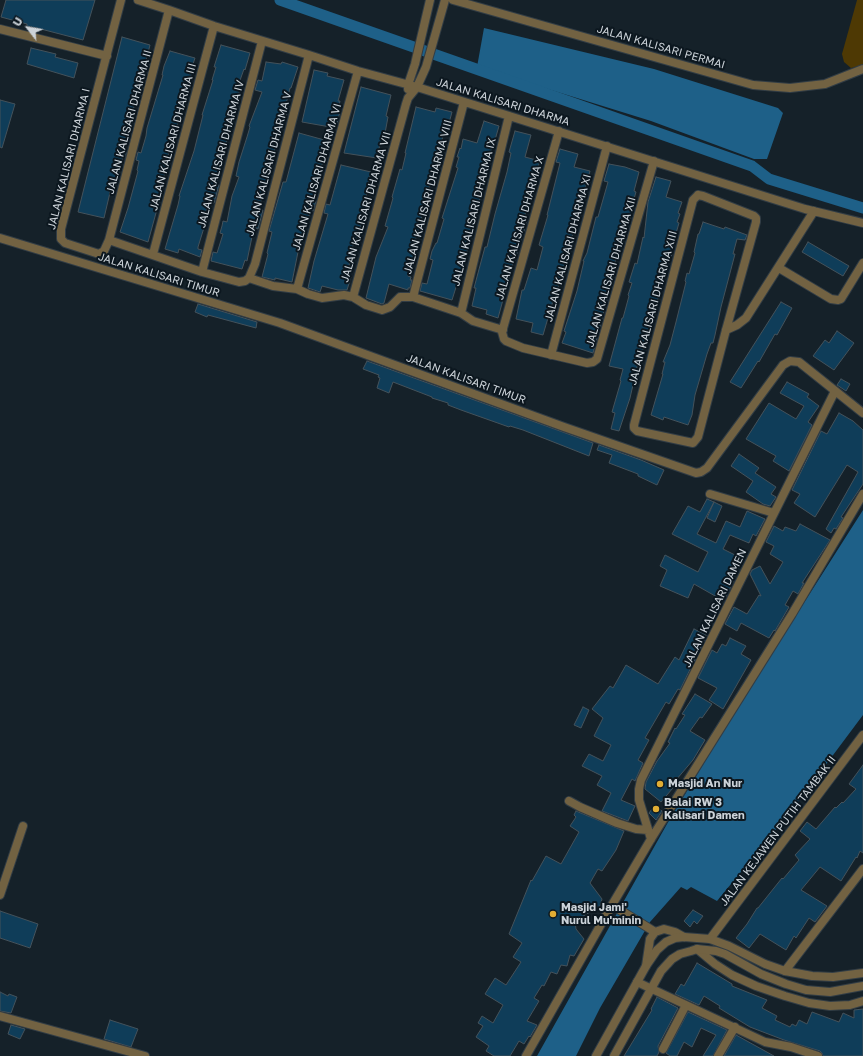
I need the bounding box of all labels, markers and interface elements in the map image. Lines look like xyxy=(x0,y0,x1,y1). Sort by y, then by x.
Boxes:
north arrow xyxy=(8,8,48,48)
text: U xyxy=(10,15,25,28)
street label: JALAN KALISARI PERMAI xyxy=(595,22,727,72)
street label: JALAN KALISARI DHARMA II xyxy=(103,49,155,195)
street label: JALAN KALISARI DHARMA III xyxy=(147,62,199,212)
street label: JALAN KALISARI DHARMA xyxy=(435,75,571,129)
street label: JALAN KALISARI DHARMA IV xyxy=(195,79,247,229)
street label: JALAN KALISARI DHARMA I xyxy=(45,87,93,231)
street label: JALAN KALISARI DHARMA V xyxy=(243,90,295,238)
street label: JALAN KALISARI DHARMA VI xyxy=(290,102,344,252)
street label: JALAN KALISARI DHARMA VIII xyxy=(401,118,455,276)
street label: JALAN KALISARI DHARMA VII xyxy=(338,130,394,284)
street label: JALAN KALISARI DHARMA IX xyxy=(449,137,499,287)
street label: JALAN KALISARI DHARMA X xyxy=(493,155,547,301)
street label: JALAN KALISARI DHARMA XI xyxy=(542,173,594,323)
street label: JALAN KALISARI DHARMA XII xyxy=(583,195,639,349)
street label: JALAN KALISARI DHARMA XIII xyxy=(626,229,680,387)
street label: JALAN KALISARI TIMUR xyxy=(97,250,221,300)
street label: JALAN KALISARI TIMUR xyxy=(404,351,528,407)
street label: JALAN KALISARI DAMEN xyxy=(680,546,750,670)
street label: JALAN KEJAWEN PUTIH TAMBAK II xyxy=(717,753,839,909)
place label: Masjid An Nur xyxy=(668,777,742,791)
marker: Masjid An Nur xyxy=(655,779,665,789)
place label: Balai RW 3 Kalisari Damen xyxy=(664,796,745,822)
marker: Balai RW 3 Kalisari Damen xyxy=(651,804,661,814)
place label: Masjid Jami' Nurul Mu'minin xyxy=(561,901,641,927)
marker: Masjid Jami' Nurul Mu'minin xyxy=(548,909,558,919)

